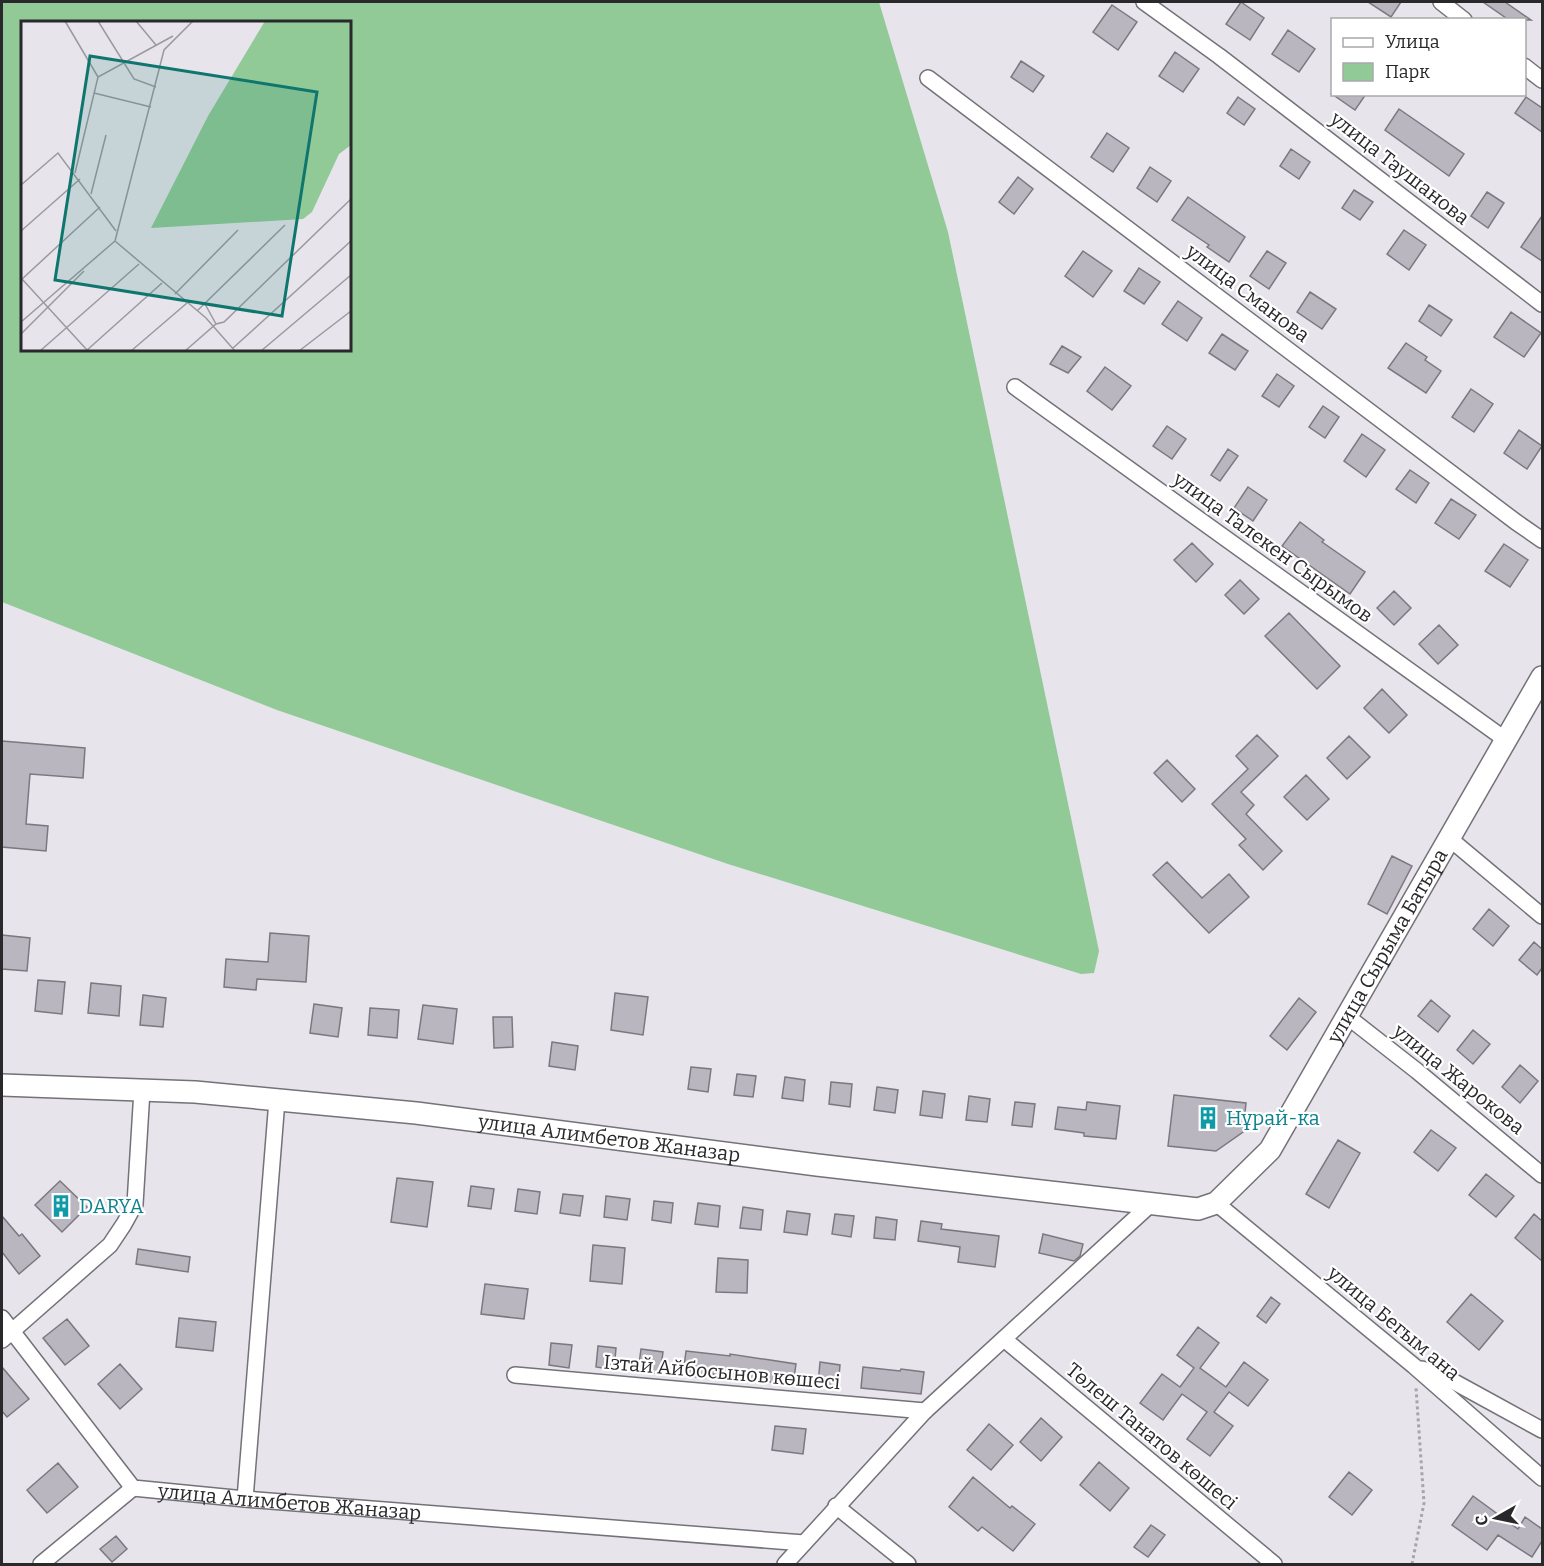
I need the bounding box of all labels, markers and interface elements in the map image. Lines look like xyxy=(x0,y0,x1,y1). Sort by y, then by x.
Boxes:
legend xyxy=(1331,18,1526,96)
inset map xyxy=(21,21,351,351)
text: Улица xyxy=(1385,31,1440,53)
text: Парк xyxy=(1385,61,1430,83)
street label: улица Таушанова xyxy=(1325,106,1474,230)
street label: улица Сманова xyxy=(1181,238,1314,347)
street label: улица Талекен Сырымов xyxy=(1168,466,1377,627)
street label: улица Сырыма Батыра xyxy=(1322,845,1453,1048)
street label: улица Жарокова xyxy=(1388,1018,1529,1139)
building icon: Нұрай-ка xyxy=(1195,1105,1221,1131)
place label: Нұрай-ка xyxy=(1226,1106,1320,1130)
street label: улица Алимбетов Жаназар xyxy=(476,1109,742,1167)
building icon: DARYA xyxy=(48,1193,74,1219)
place label: DARYA xyxy=(79,1194,144,1218)
street label: улица Бегым ана xyxy=(1322,1260,1465,1385)
street label: Ізтай Айбосынов көшесі xyxy=(603,1350,841,1394)
street label: Төлеш Танатов көшесі xyxy=(1062,1357,1242,1515)
street label: улица Алимбетов Жаназар xyxy=(156,1478,422,1525)
north arrow xyxy=(1466,1488,1526,1548)
text: С xyxy=(1472,1514,1492,1527)

